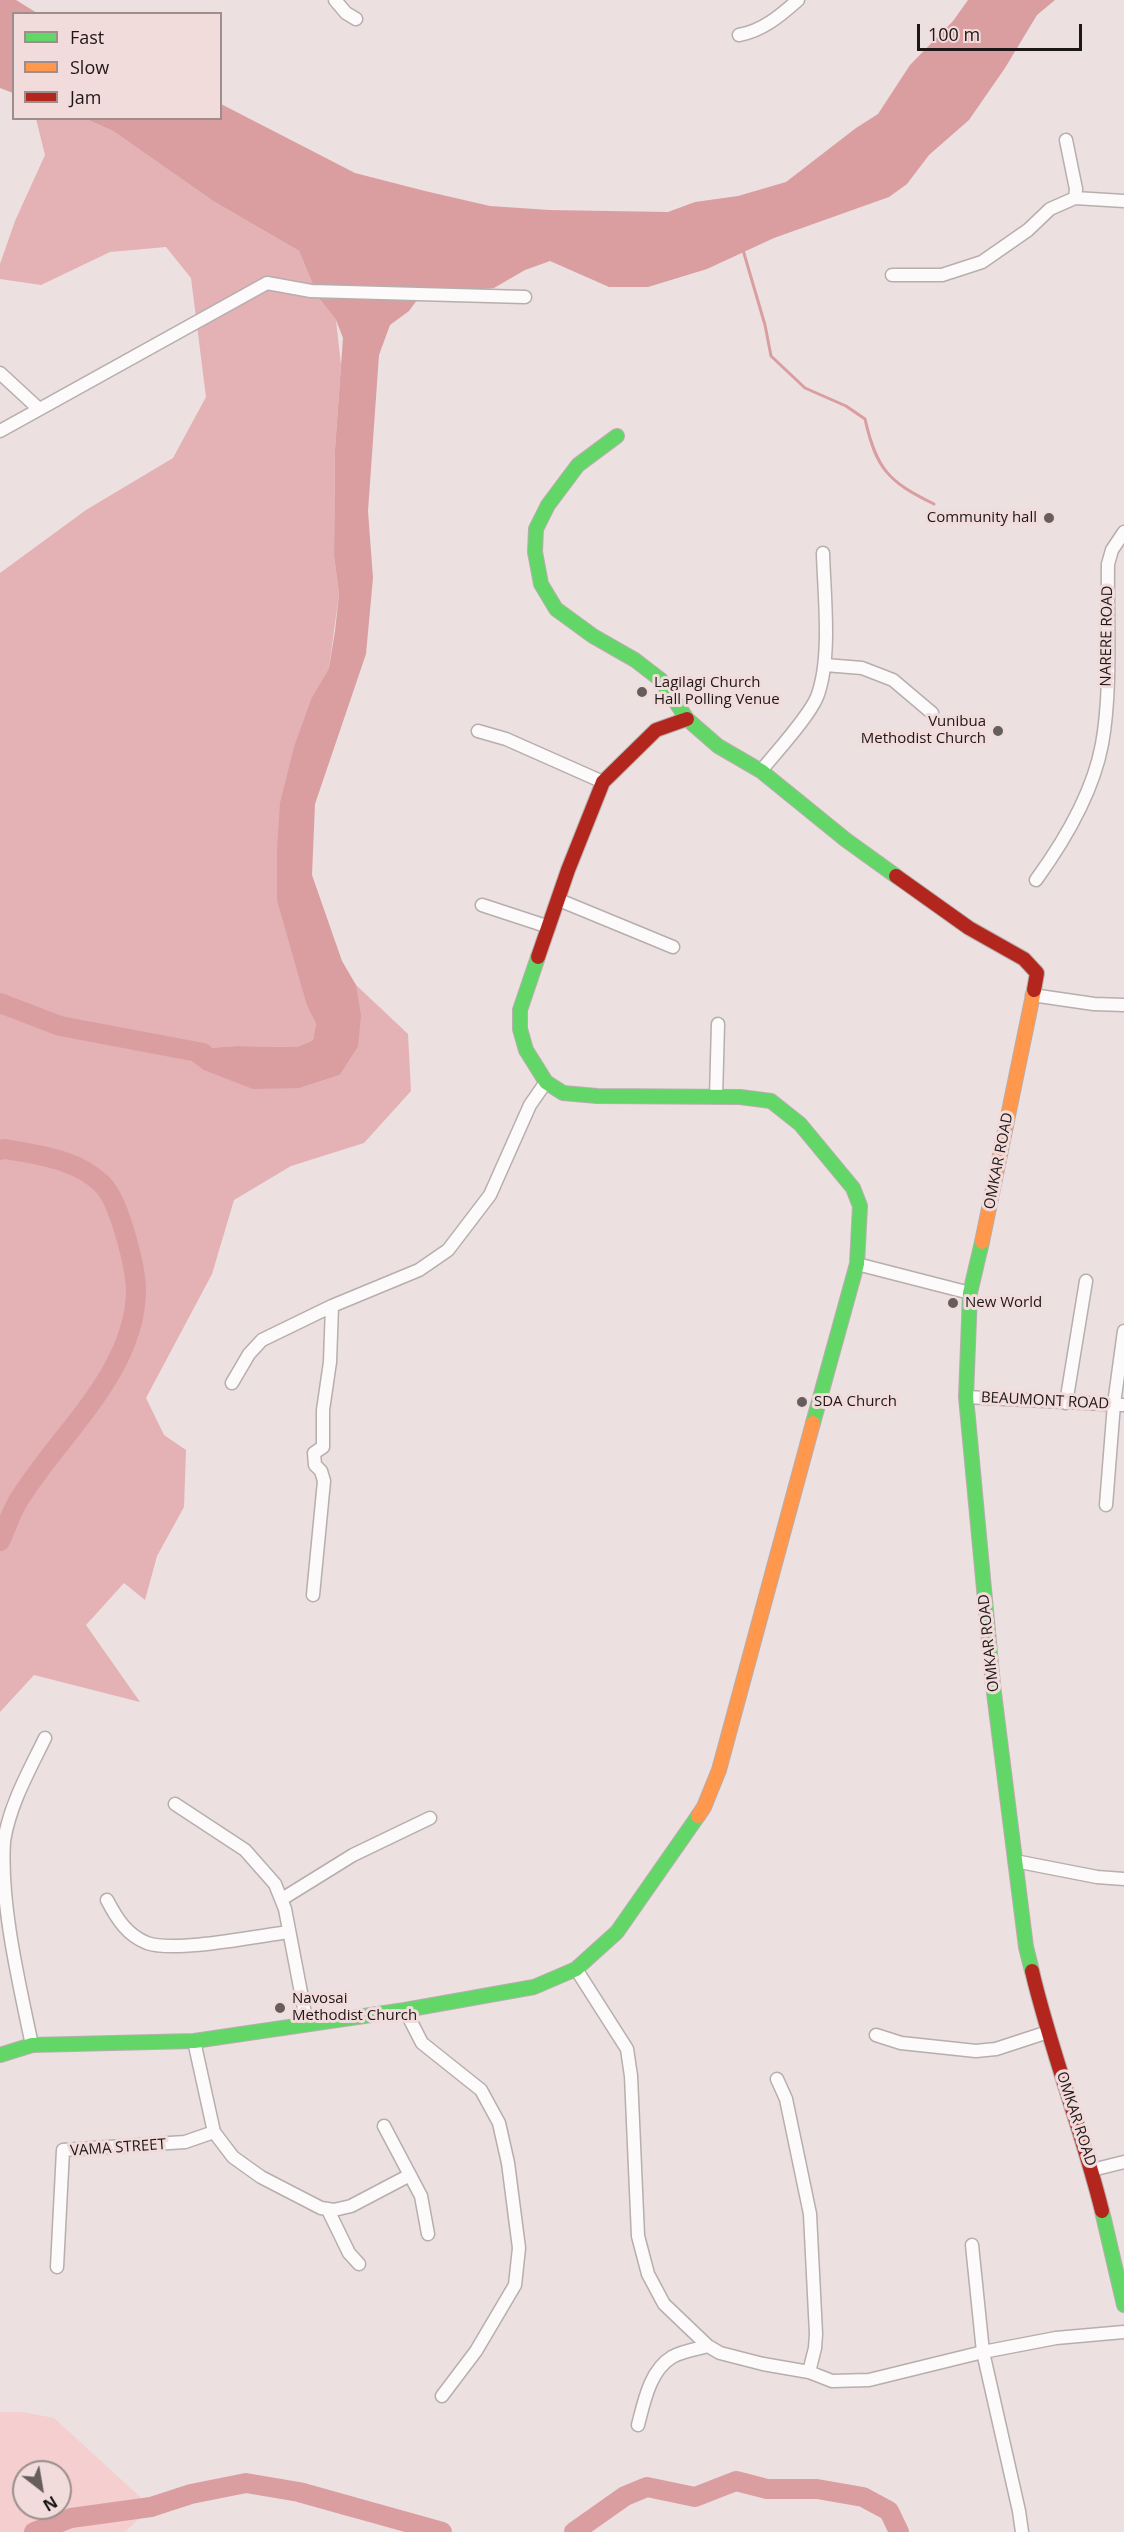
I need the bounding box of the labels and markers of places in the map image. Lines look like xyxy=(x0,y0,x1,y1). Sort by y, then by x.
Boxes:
place label: Community hall xyxy=(927,509,1037,527)
marker: Community hall xyxy=(1042,511,1056,525)
place label: Lagilagi Church Hall Polling Venue xyxy=(654,674,780,709)
marker: Lagilagi Church Hall Polling Venue xyxy=(635,685,649,699)
place label: Vunibua Methodist Church xyxy=(861,713,986,748)
marker: Vunibua Methodist Church xyxy=(991,724,1005,738)
place label: New World xyxy=(965,1294,1042,1312)
marker: New World xyxy=(946,1296,960,1310)
place label: SDA Church xyxy=(814,1393,897,1411)
marker: SDA Church xyxy=(795,1395,809,1409)
place label: Navosai Methodist Church xyxy=(292,1990,417,2025)
marker: Navosai Methodist Church xyxy=(273,2001,287,2015)

